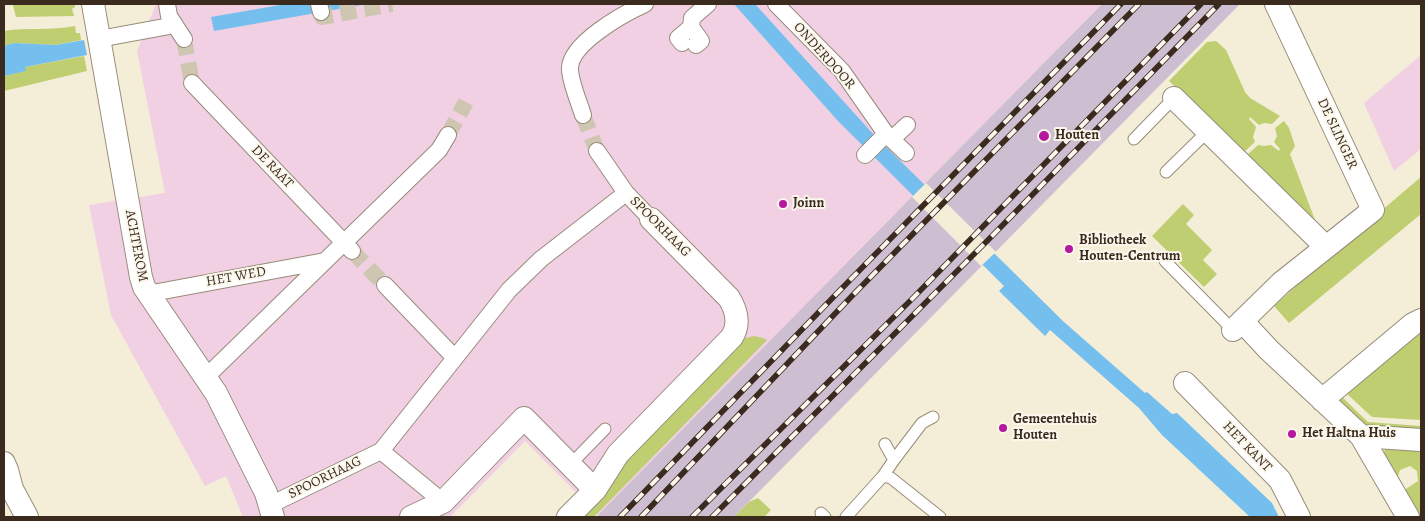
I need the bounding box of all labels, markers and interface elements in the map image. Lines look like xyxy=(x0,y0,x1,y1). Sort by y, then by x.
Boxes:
street label: ONDERDOOR xyxy=(790,19,858,93)
street label: DE SLINGER xyxy=(1313,96,1361,172)
place label: Houten xyxy=(1055,128,1099,144)
marker: Houten xyxy=(1037,129,1051,143)
street label: DE RAAT xyxy=(248,142,296,192)
street label: SPOORHAAG xyxy=(626,193,694,261)
place label: Joinn xyxy=(793,196,824,212)
marker: Joinn xyxy=(777,198,789,210)
street label: ACHTEROM xyxy=(121,209,151,283)
place label: Bibliotheek Houten-Centrum xyxy=(1079,233,1181,266)
marker: Bibliotheek Houten-Centrum xyxy=(1063,243,1075,255)
street label: HET WED xyxy=(205,263,267,291)
place label: Gemeentehuis Houten xyxy=(1013,412,1097,444)
street label: HET KANT xyxy=(1219,418,1275,476)
marker: Gemeentehuis Houten xyxy=(997,422,1009,434)
place label: Het Haltna Huis xyxy=(1302,426,1396,442)
marker: Het Haltna Huis xyxy=(1286,428,1298,440)
street label: SPOORHAAG xyxy=(286,453,364,503)

